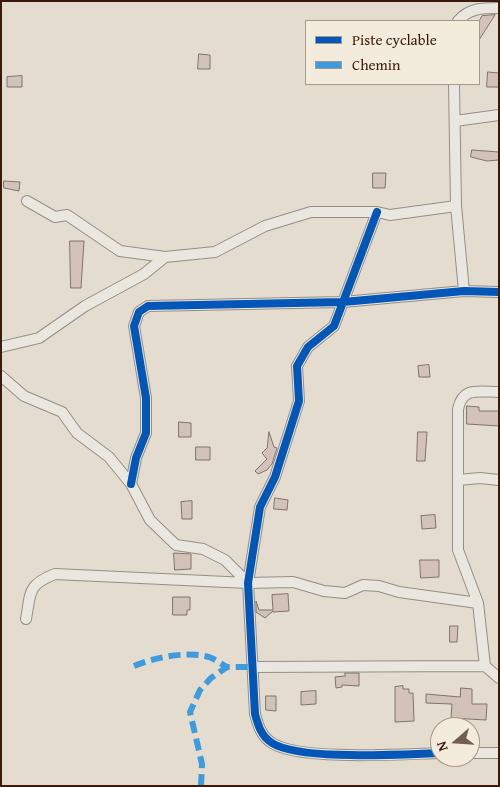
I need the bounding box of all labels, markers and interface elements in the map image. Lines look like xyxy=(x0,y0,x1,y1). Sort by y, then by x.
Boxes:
legend xyxy=(305,20,480,85)
text: Piste cyclable xyxy=(352,29,437,50)
text: Chemin xyxy=(352,54,401,75)
north arrow xyxy=(430,717,480,767)
text: N xyxy=(431,739,453,754)

